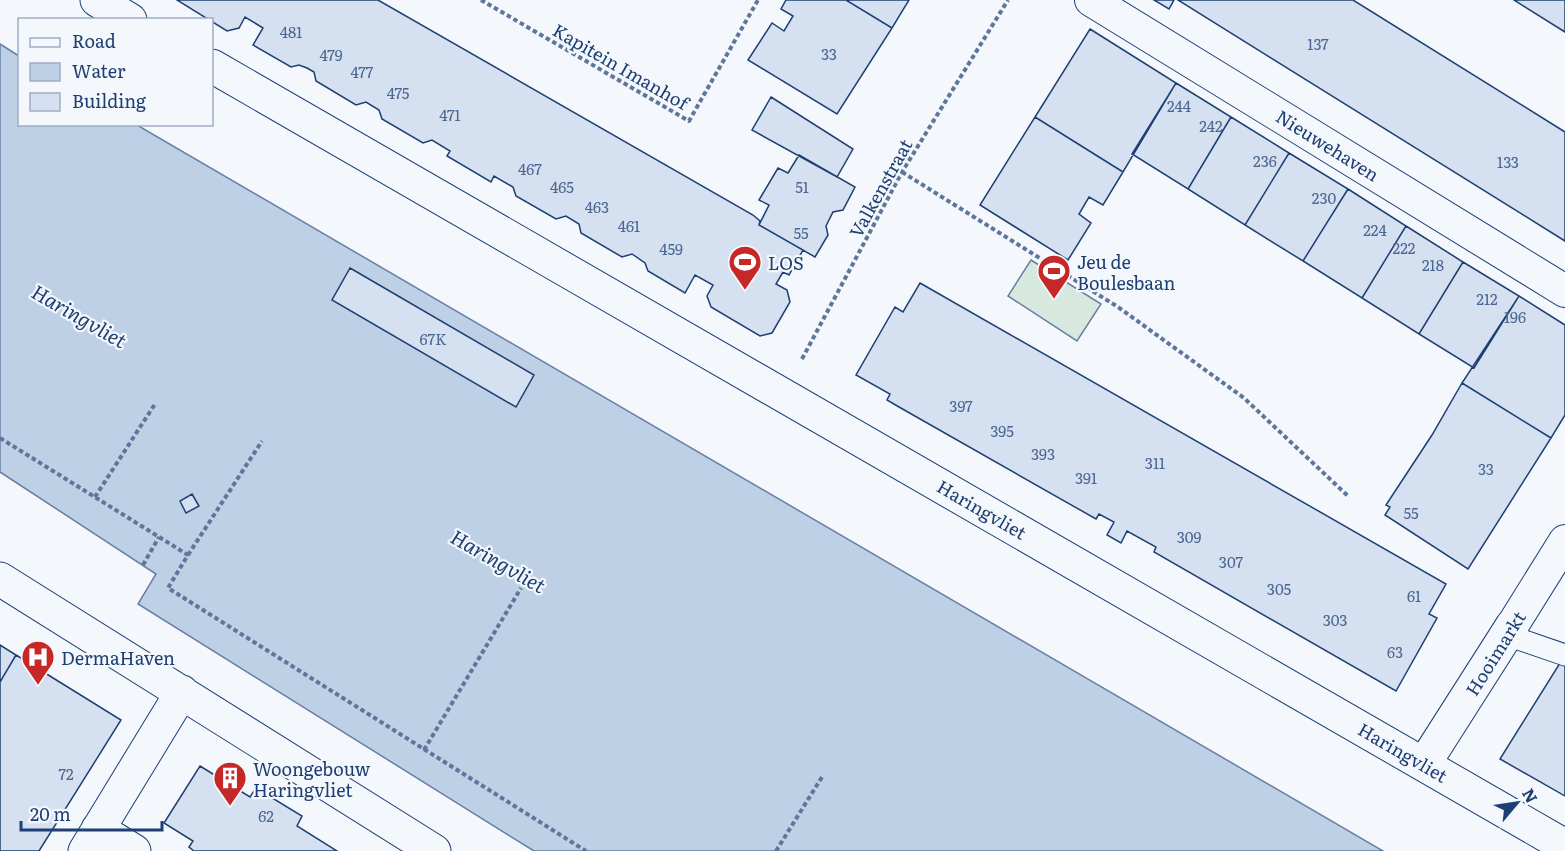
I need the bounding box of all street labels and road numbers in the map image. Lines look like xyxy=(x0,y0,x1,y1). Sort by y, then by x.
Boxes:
street label: Kapitein Imanhof xyxy=(548,16,696,117)
street label: Nieuwehaven xyxy=(1271,102,1385,188)
street label: Valkenstraat xyxy=(842,133,919,242)
street label: Haringvliet xyxy=(932,472,1032,546)
street label: Hooimarkt xyxy=(1458,605,1532,701)
street label: Haringvliet xyxy=(1353,715,1453,789)

